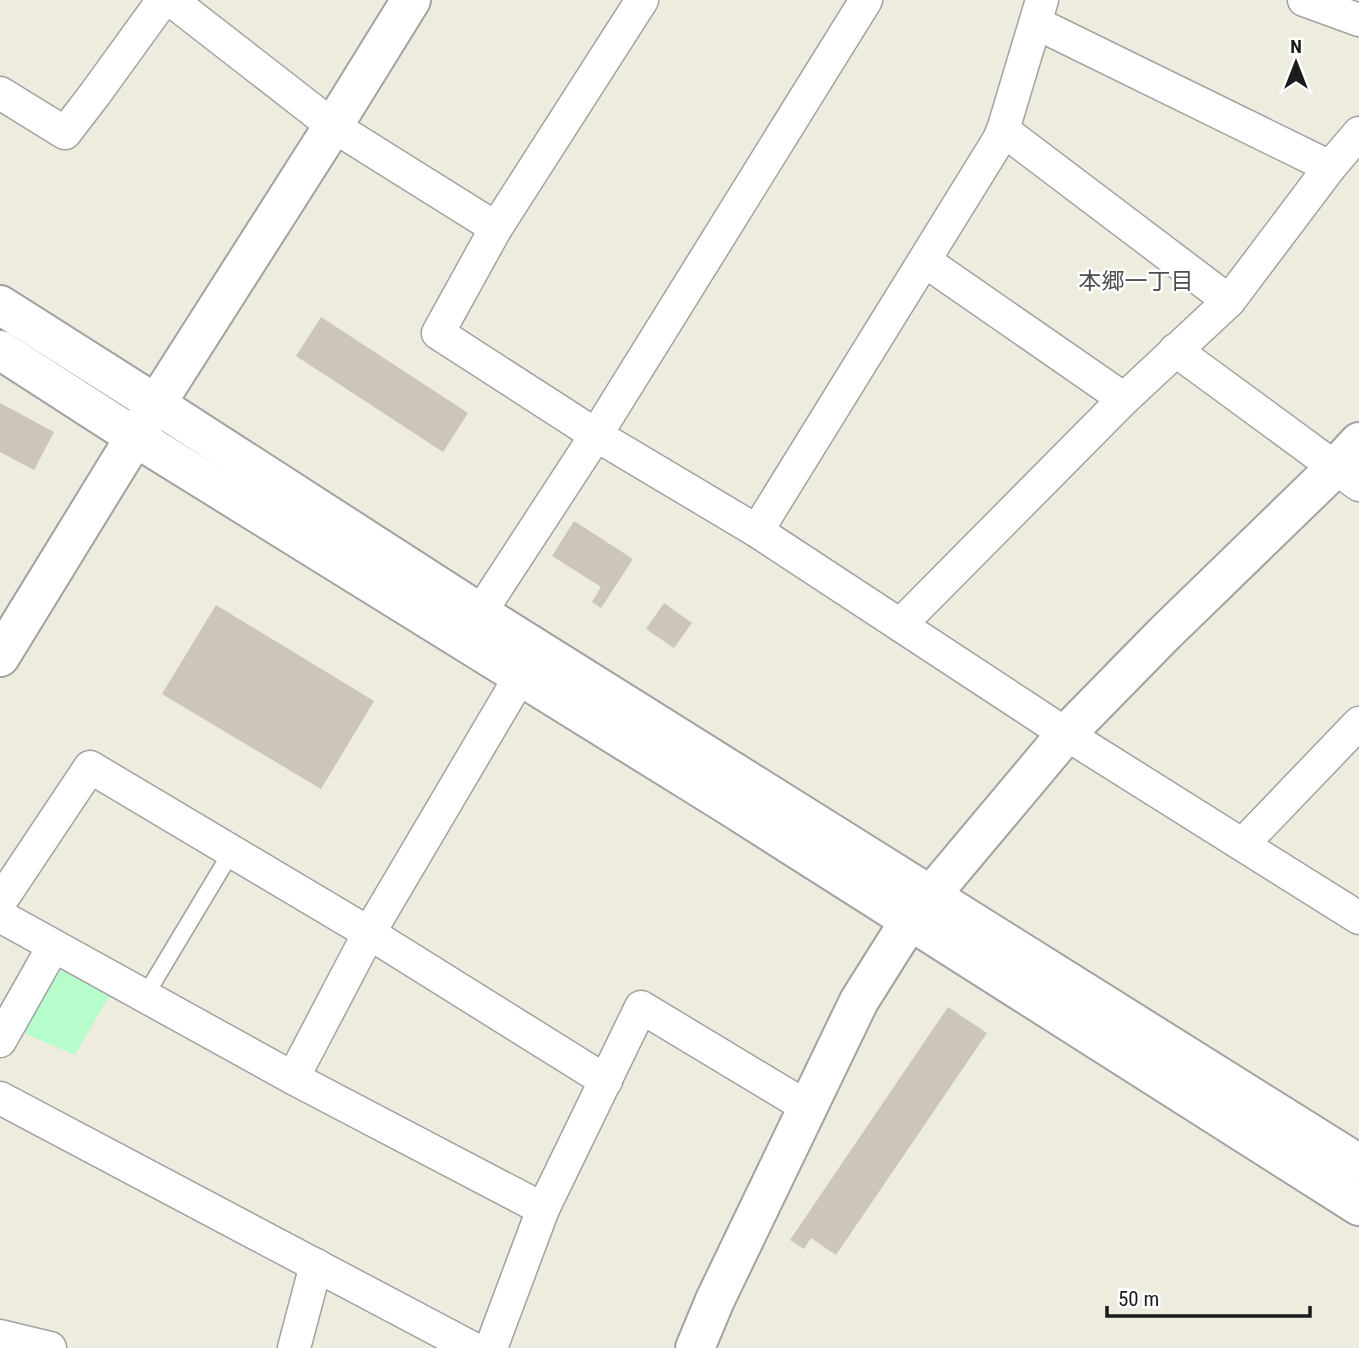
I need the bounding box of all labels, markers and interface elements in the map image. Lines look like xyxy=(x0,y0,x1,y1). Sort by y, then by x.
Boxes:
north arrow xyxy=(1261,28,1331,98)
text: N xyxy=(1290,35,1302,58)
district label: 本郷一丁目 xyxy=(1079,268,1194,295)
scale bar xyxy=(1107,1274,1310,1318)
text: 50 m xyxy=(1118,1287,1159,1311)

